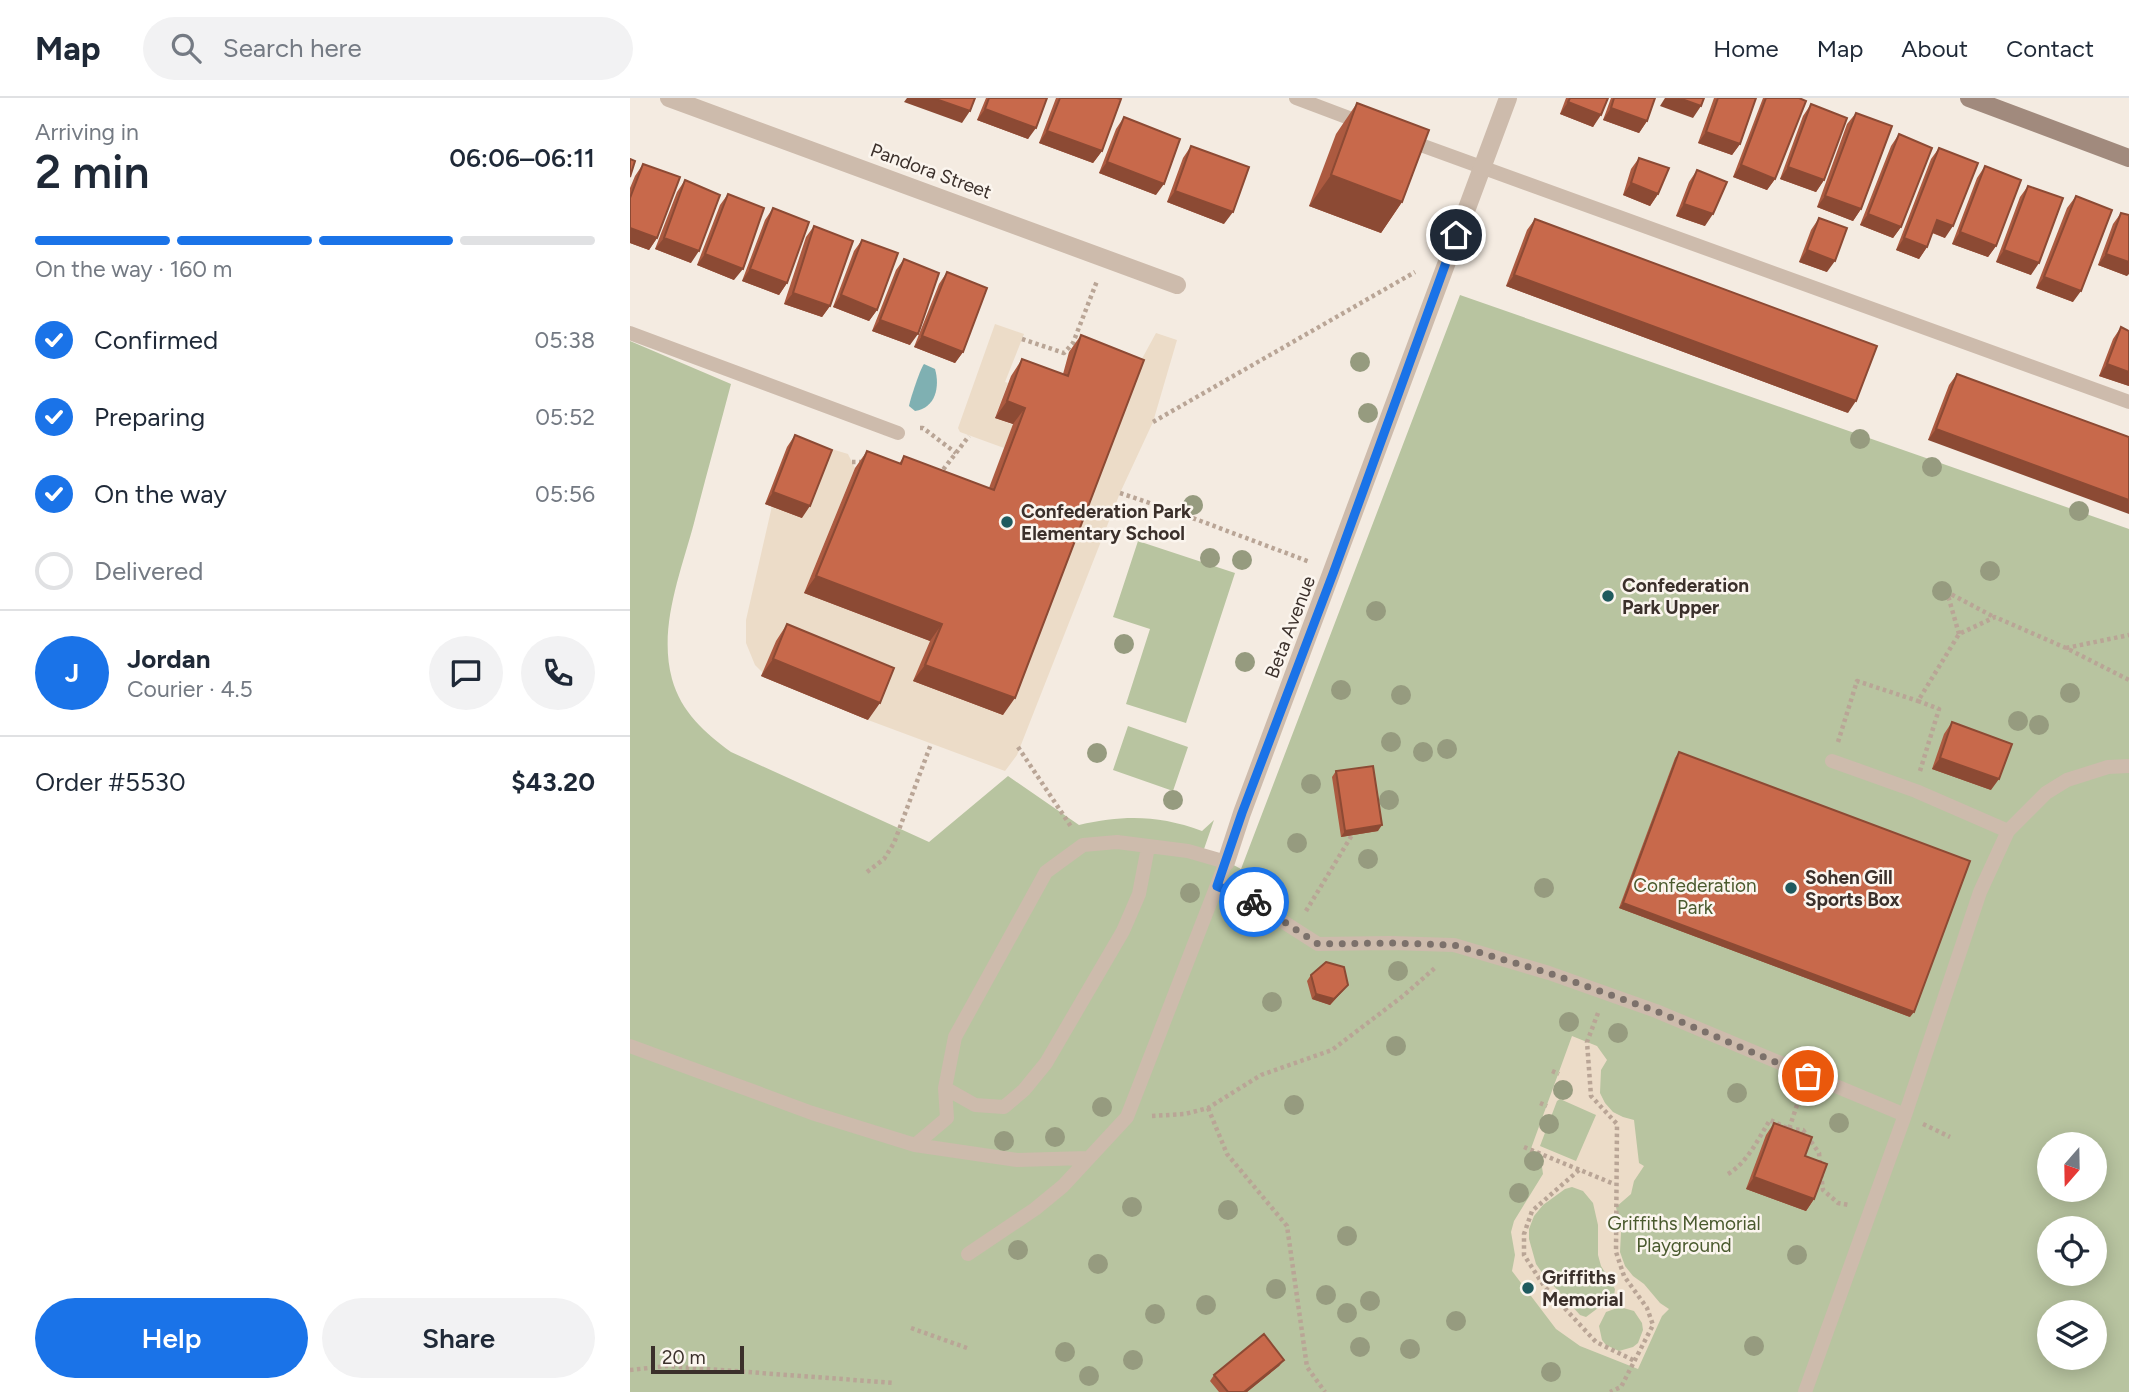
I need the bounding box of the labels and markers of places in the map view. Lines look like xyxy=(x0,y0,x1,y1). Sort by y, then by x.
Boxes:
pin xyxy=(1426,205,1486,265)
place label: Confederation Park Elementary School xyxy=(1021,500,1192,545)
marker: Confederation Park Elementary School xyxy=(999,514,1015,530)
place label: Confederation Park Upper xyxy=(1622,574,1749,619)
marker: Confederation Park Upper xyxy=(1600,588,1616,604)
place label: Sohen Gill Sports Box xyxy=(1805,866,1900,911)
marker: Sohen Gill Sports Box xyxy=(1783,880,1799,896)
pin xyxy=(1778,1046,1838,1106)
place label: Griffiths Memorial xyxy=(1542,1266,1623,1311)
marker: Griffiths Memorial xyxy=(1520,1280,1536,1296)

